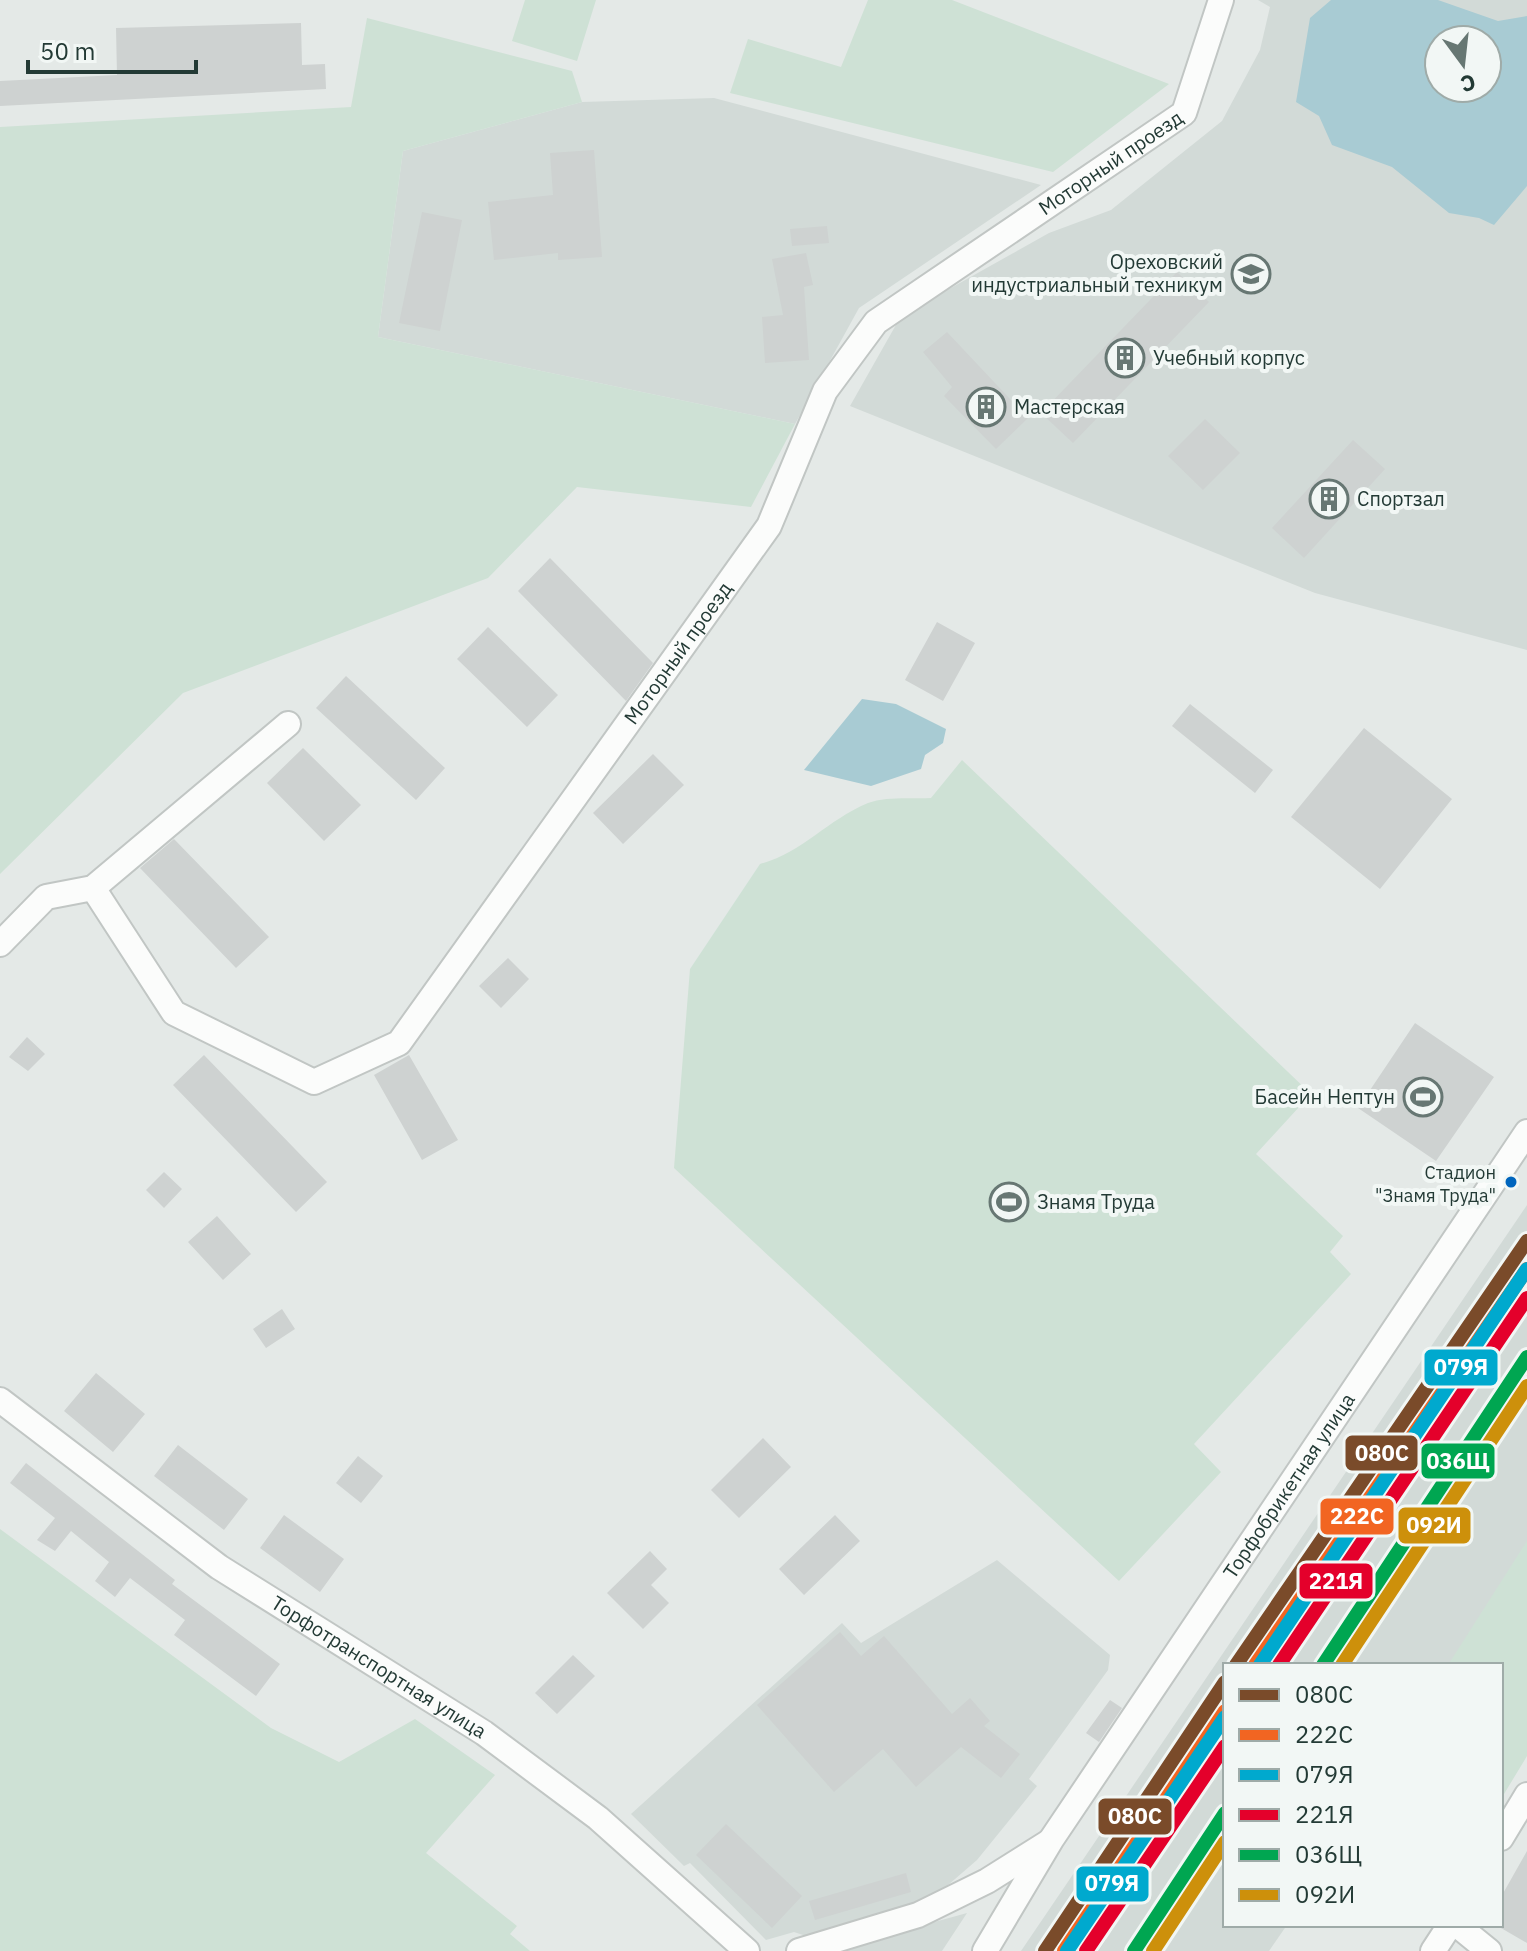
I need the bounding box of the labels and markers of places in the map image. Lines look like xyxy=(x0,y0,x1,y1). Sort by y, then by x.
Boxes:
place label: Ореховский индустриальный техникум xyxy=(971,248,1223,298)
school or university icon: Ореховский индустриальный техникум xyxy=(1230,253,1272,295)
building icon: Учебный корпус xyxy=(1104,337,1146,379)
place label: Учебный корпус xyxy=(1153,344,1305,371)
building icon: Мастерская xyxy=(965,386,1007,428)
place label: Мастерская xyxy=(1014,393,1125,420)
building icon: Спортзал xyxy=(1308,478,1350,520)
place label: Спортзал xyxy=(1357,485,1445,512)
sports icon: Басейн Нептун xyxy=(1402,1076,1444,1118)
place label: Басейн Нептун xyxy=(1255,1083,1395,1110)
place label: Стадион "Знамя Труда" xyxy=(1375,1161,1496,1207)
marker: Стадион "Знамя Труда" xyxy=(1503,1174,1519,1190)
sports icon: Знамя Труда xyxy=(988,1181,1030,1223)
place label: Знамя Труда xyxy=(1037,1188,1155,1215)

